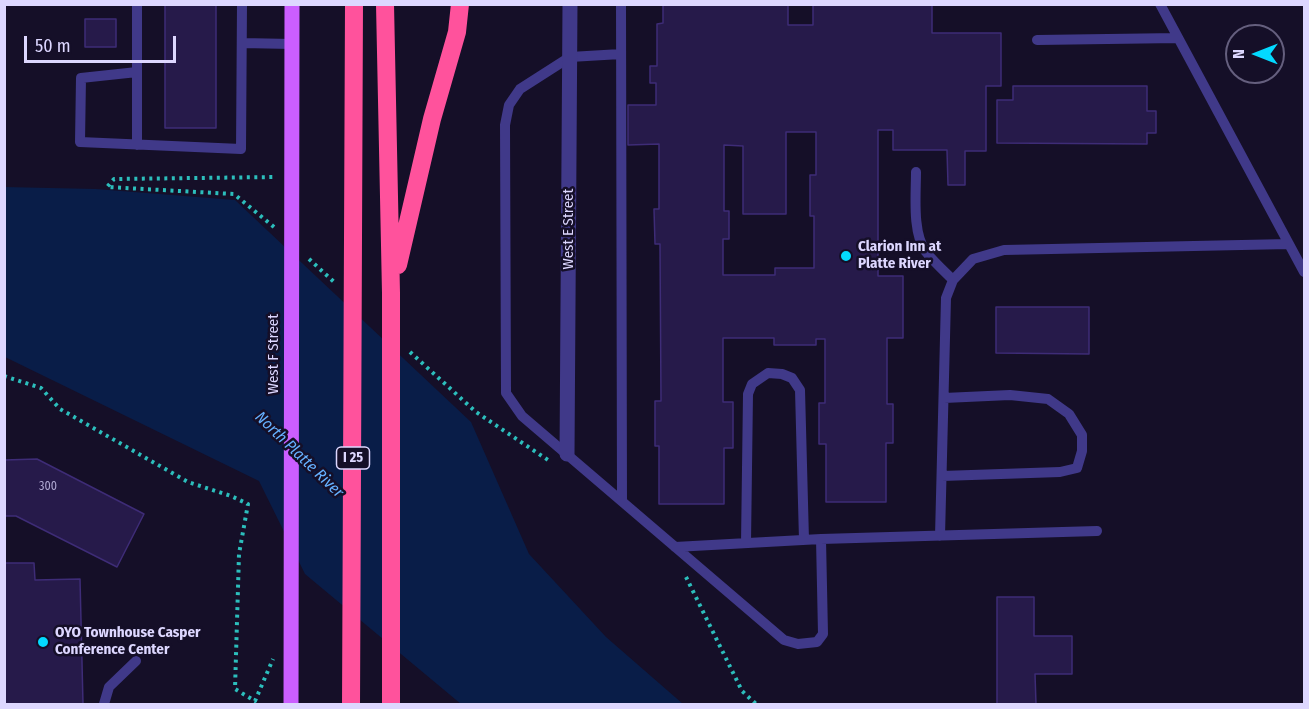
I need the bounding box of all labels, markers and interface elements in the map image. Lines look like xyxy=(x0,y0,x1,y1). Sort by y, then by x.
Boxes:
scale bar xyxy=(27,24,178,62)
north arrow xyxy=(1225,24,1285,84)
text: 50 m xyxy=(35,35,71,57)
text: N xyxy=(1229,49,1248,59)
street label: West E Street xyxy=(560,189,578,269)
place label: Clarion Inn at Platte River xyxy=(858,238,941,273)
marker: Clarion Inn at Platte River xyxy=(839,249,853,263)
street label: West F Street xyxy=(265,314,283,394)
water label: North Platte River xyxy=(251,408,347,502)
road number: I 25 xyxy=(336,447,370,469)
house number: 300 xyxy=(39,480,57,494)
place label: OYO Townhouse Casper Conference Center xyxy=(55,624,201,659)
marker: OYO Townhouse Casper Conference Center xyxy=(36,635,50,649)

